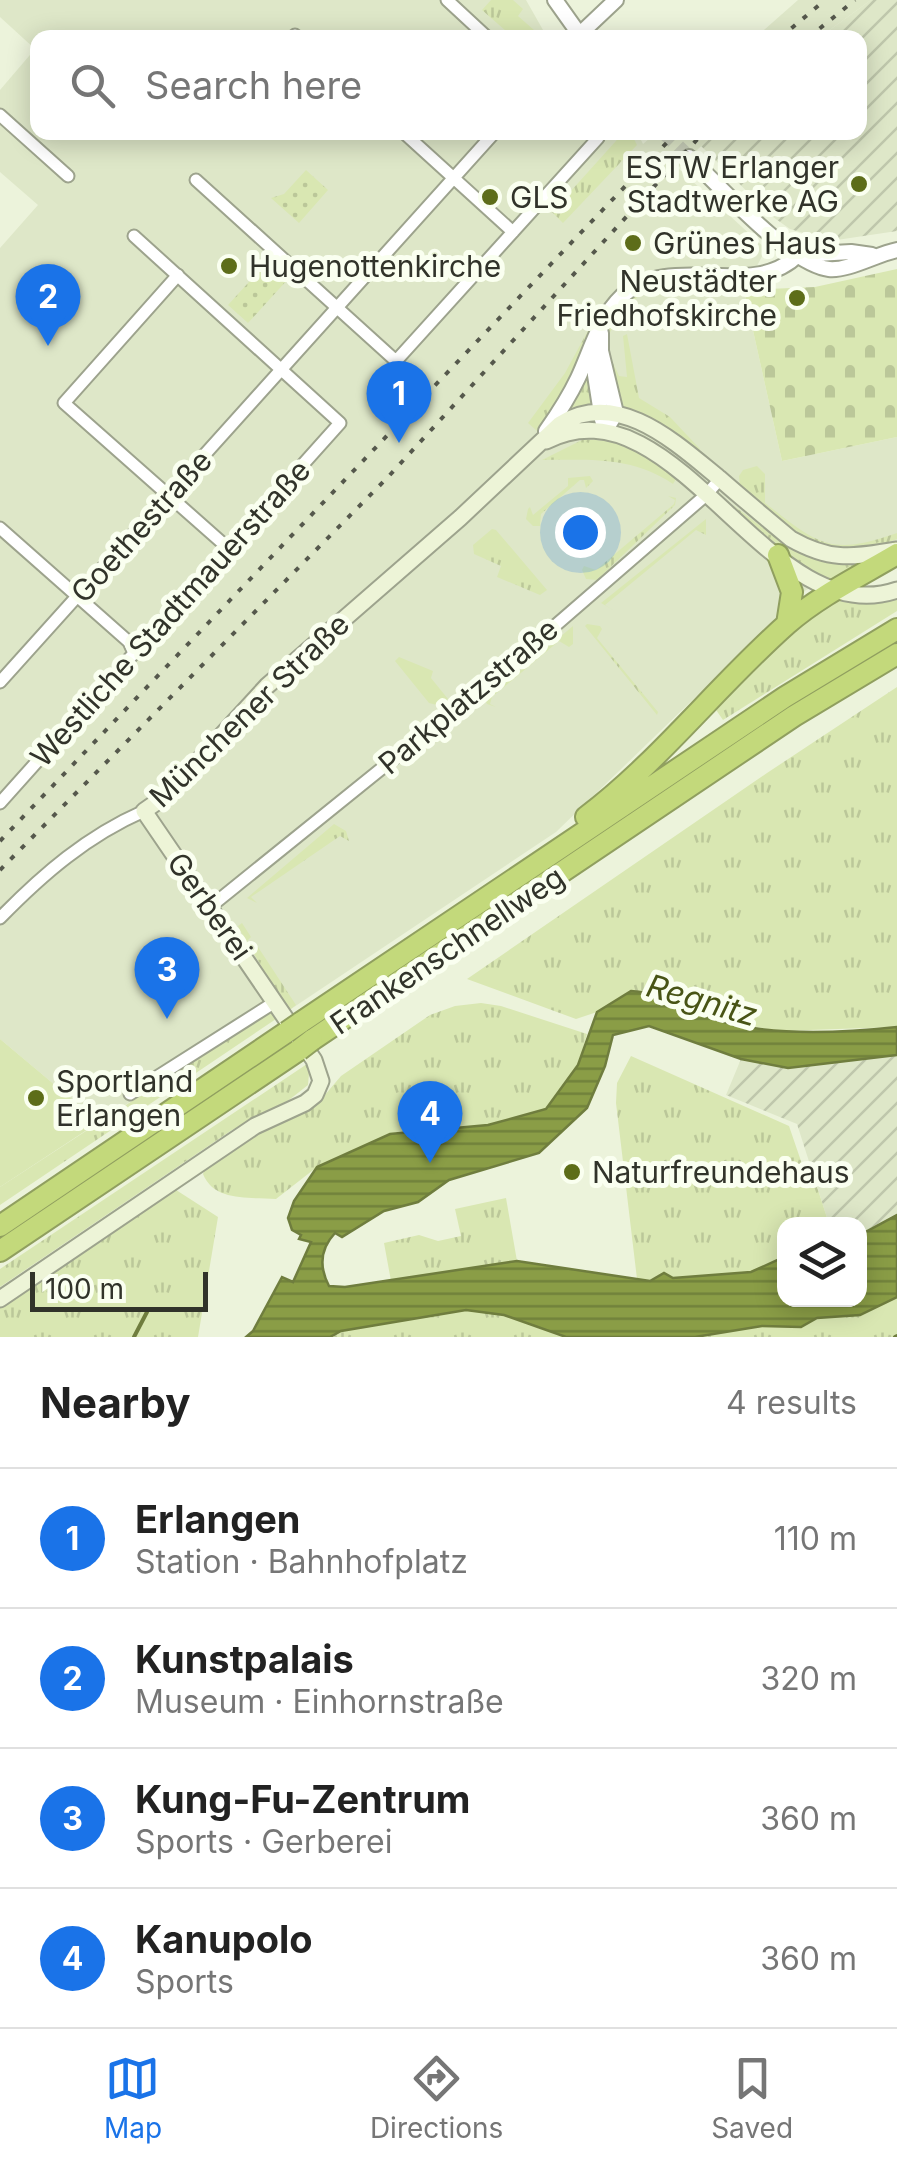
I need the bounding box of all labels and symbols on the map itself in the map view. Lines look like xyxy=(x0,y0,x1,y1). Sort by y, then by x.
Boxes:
place label: ESTW Erlanger Stadtwerke AG xyxy=(626,149,839,219)
marker: ESTW Erlanger Stadtwerke AG xyxy=(848,173,870,195)
place label: GLS xyxy=(510,179,569,215)
marker: GLS xyxy=(479,186,501,208)
place label: Grünes Haus xyxy=(653,225,837,261)
marker: Grünes Haus xyxy=(622,232,644,254)
place label: Hugenottenkirche xyxy=(249,248,501,284)
marker: Hugenottenkirche xyxy=(218,255,240,277)
place label: Neustädter Friedhofskirche xyxy=(556,263,777,333)
pin: 2 xyxy=(15,264,80,346)
marker: Neustädter Friedhofskirche xyxy=(786,287,808,309)
pin: 1 xyxy=(366,360,432,443)
street label: Goethestraße xyxy=(63,442,219,610)
street label: Westliche Stadtmauerstraße xyxy=(23,452,317,774)
your location xyxy=(555,507,606,558)
street label: Münchener Straße xyxy=(142,606,356,814)
street label: Parkplatzstraße xyxy=(371,611,565,781)
street label: Gerberei xyxy=(160,845,260,967)
street label: Frankenschnellweg xyxy=(323,858,571,1042)
pin: 3 xyxy=(134,936,200,1019)
water label: Regnitz xyxy=(642,966,762,1034)
place label: Sportland Erlangen xyxy=(56,1063,193,1133)
pin: 4 xyxy=(398,1080,462,1163)
marker: Sportland Erlangen xyxy=(25,1087,47,1109)
place label: Naturfreundehaus xyxy=(592,1154,850,1190)
marker: Naturfreundehaus xyxy=(561,1161,583,1183)
scale bar xyxy=(30,1267,208,1312)

